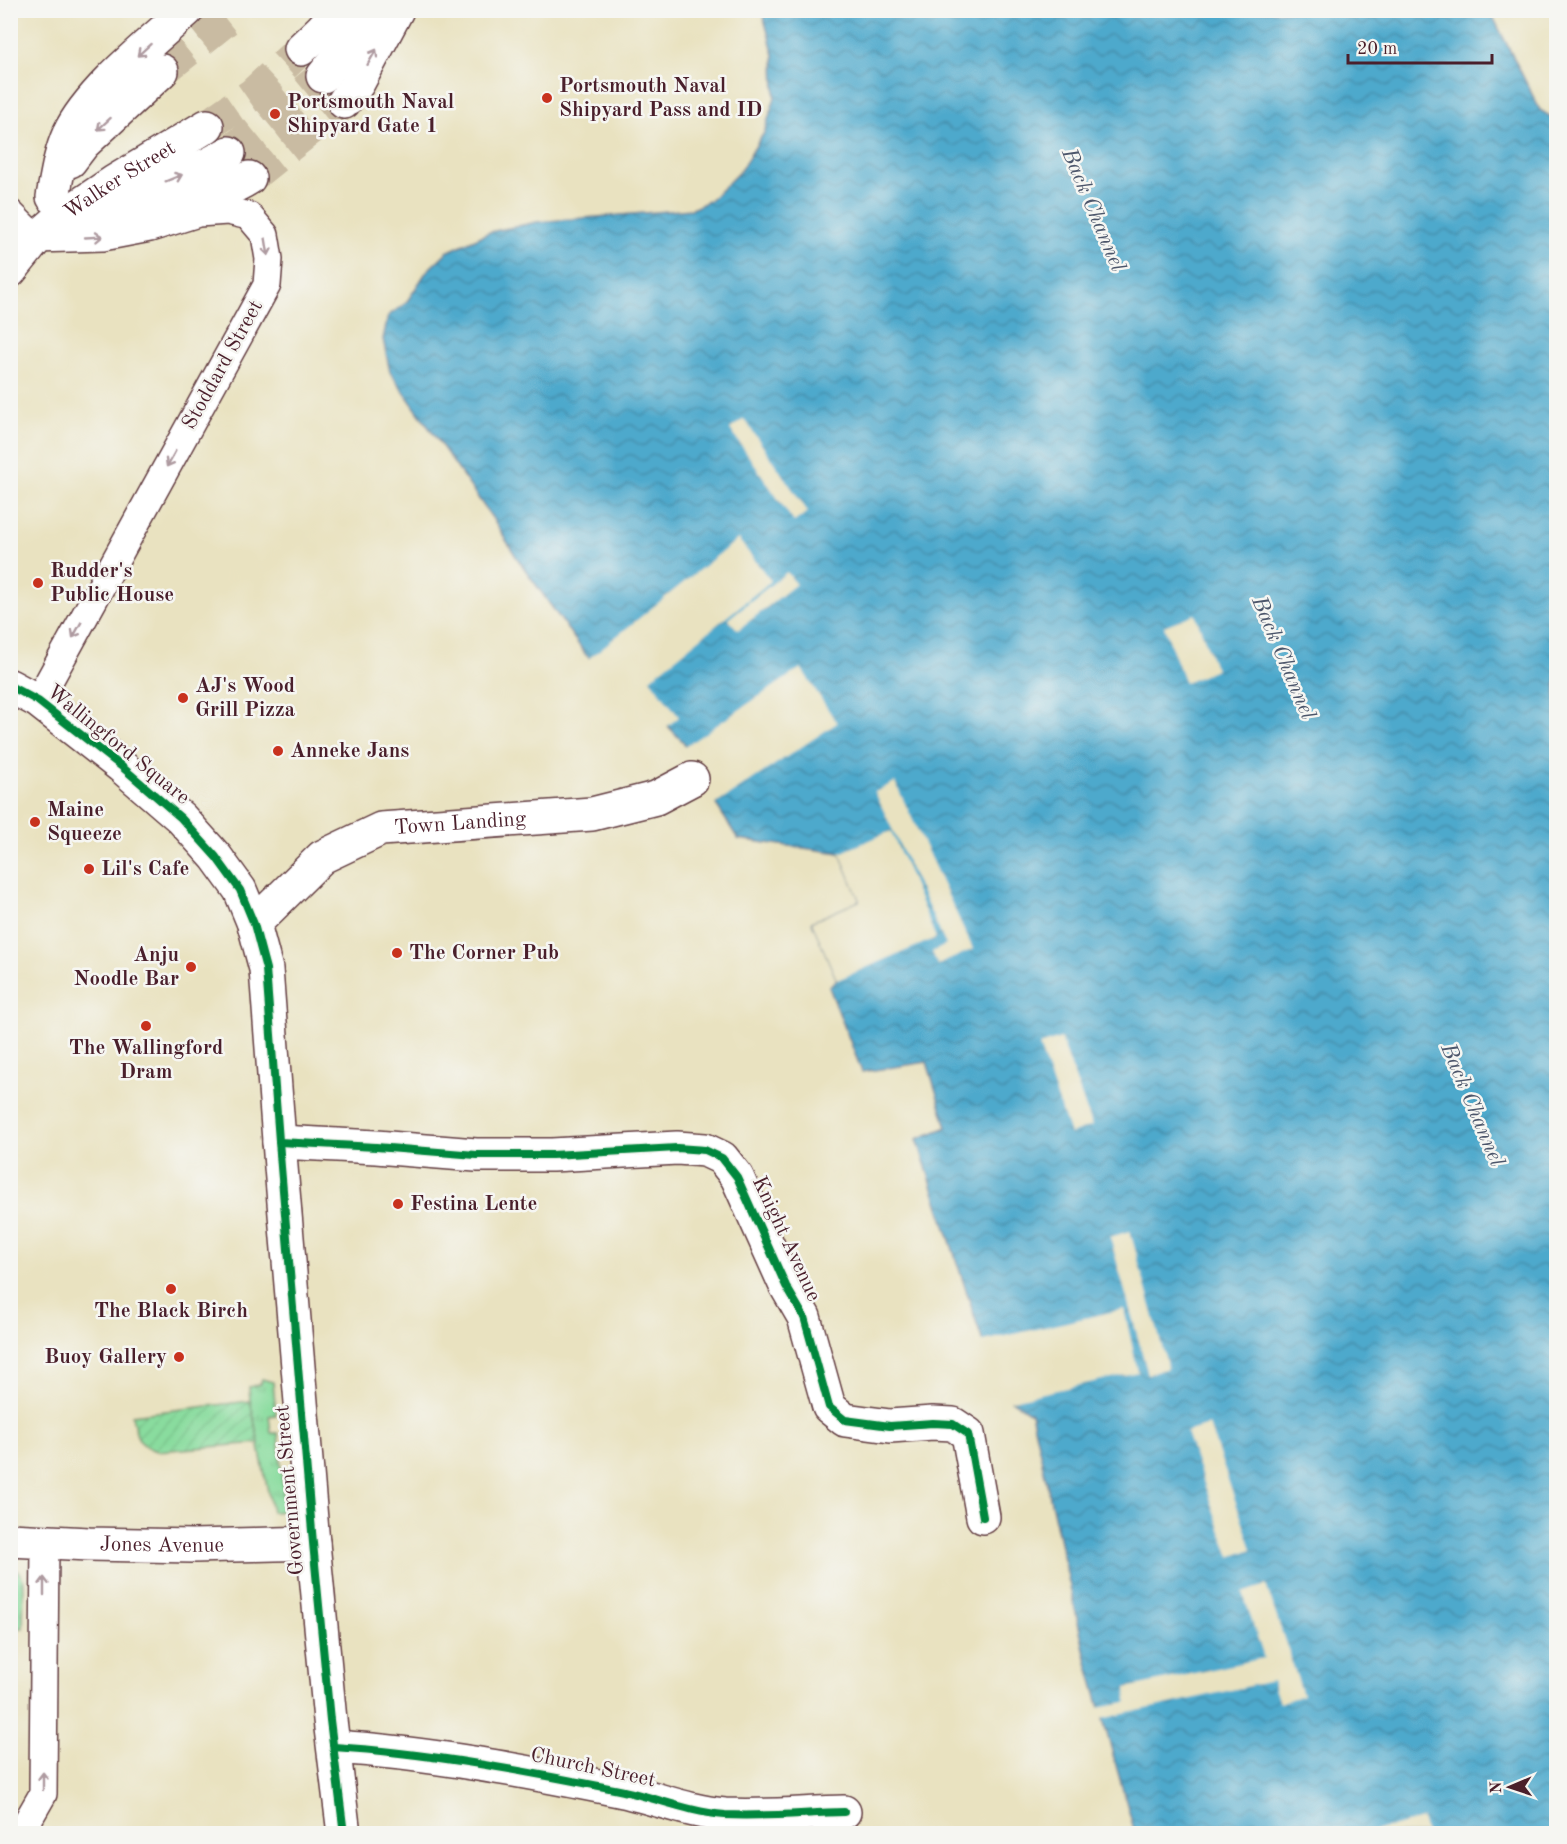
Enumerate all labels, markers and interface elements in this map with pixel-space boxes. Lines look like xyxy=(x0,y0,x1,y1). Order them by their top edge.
scale bar xyxy=(1348,27,1492,65)
text: 20 m xyxy=(1357,40,1397,58)
one-way arrow xyxy=(136,43,151,57)
one-way arrow xyxy=(367,49,379,66)
place label: Portsmouth Naval Shipyard Pass and ID xyxy=(559,76,762,121)
marker: Portsmouth Naval Shipyard Pass and ID xyxy=(540,91,554,105)
place label: Portsmouth Naval Shipyard Gate 1 xyxy=(287,92,454,137)
marker: Portsmouth Naval Shipyard Gate 1 xyxy=(268,107,282,121)
one-way arrow xyxy=(97,117,112,131)
street label: Walker Street xyxy=(60,137,179,223)
water label: Back Channel xyxy=(1057,144,1129,275)
one-way arrow xyxy=(164,172,182,183)
one-way arrow xyxy=(84,232,104,243)
one-way arrow xyxy=(261,236,272,256)
street label: Stoddard Street xyxy=(179,297,267,433)
one-way arrow xyxy=(165,450,177,467)
place label: Rudder's Public House xyxy=(50,561,174,606)
marker: Rudder's Public House xyxy=(31,576,45,590)
water label: Back Channel xyxy=(1247,592,1319,723)
one-way arrow xyxy=(71,621,83,638)
place label: AJ's Wood Grill Pizza xyxy=(195,676,296,721)
street label: Wallingford Square xyxy=(43,681,193,809)
marker: AJ's Wood Grill Pizza xyxy=(176,691,190,705)
place label: Anneke Jans xyxy=(290,741,409,762)
marker: Anneke Jans xyxy=(271,744,285,758)
place label: Maine Squeeze xyxy=(47,800,122,845)
street label: Town Landing xyxy=(393,808,527,839)
marker: Maine Squeeze xyxy=(28,815,42,829)
place label: Lil's Cafe xyxy=(101,859,190,880)
marker: Lil's Cafe xyxy=(82,862,96,876)
place label: The Corner Pub xyxy=(409,943,559,964)
place label: Anju Noodle Bar xyxy=(74,945,179,990)
marker: The Corner Pub xyxy=(390,946,404,960)
marker: Anju Noodle Bar xyxy=(184,960,198,974)
marker: The Wallingford Dram xyxy=(139,1019,153,1033)
place label: The Wallingford Dram xyxy=(69,1038,223,1083)
water label: Back Channel xyxy=(1436,1039,1508,1170)
street label: Knight Avenue xyxy=(748,1173,824,1305)
place label: Festina Lente xyxy=(410,1194,537,1215)
marker: Festina Lente xyxy=(391,1197,405,1211)
marker: The Black Birch xyxy=(164,1282,178,1296)
place label: The Black Birch xyxy=(94,1301,248,1322)
place label: Buoy Gallery xyxy=(44,1347,167,1368)
marker: Buoy Gallery xyxy=(172,1350,186,1364)
street label: Government Street xyxy=(272,1404,308,1576)
street label: Jones Avenue xyxy=(99,1534,224,1557)
one-way arrow xyxy=(38,1577,50,1597)
street label: Church Street xyxy=(528,1744,658,1792)
north arrow xyxy=(1480,1757,1540,1817)
one-way arrow xyxy=(37,1772,49,1792)
text: N xyxy=(1489,1780,1505,1794)

